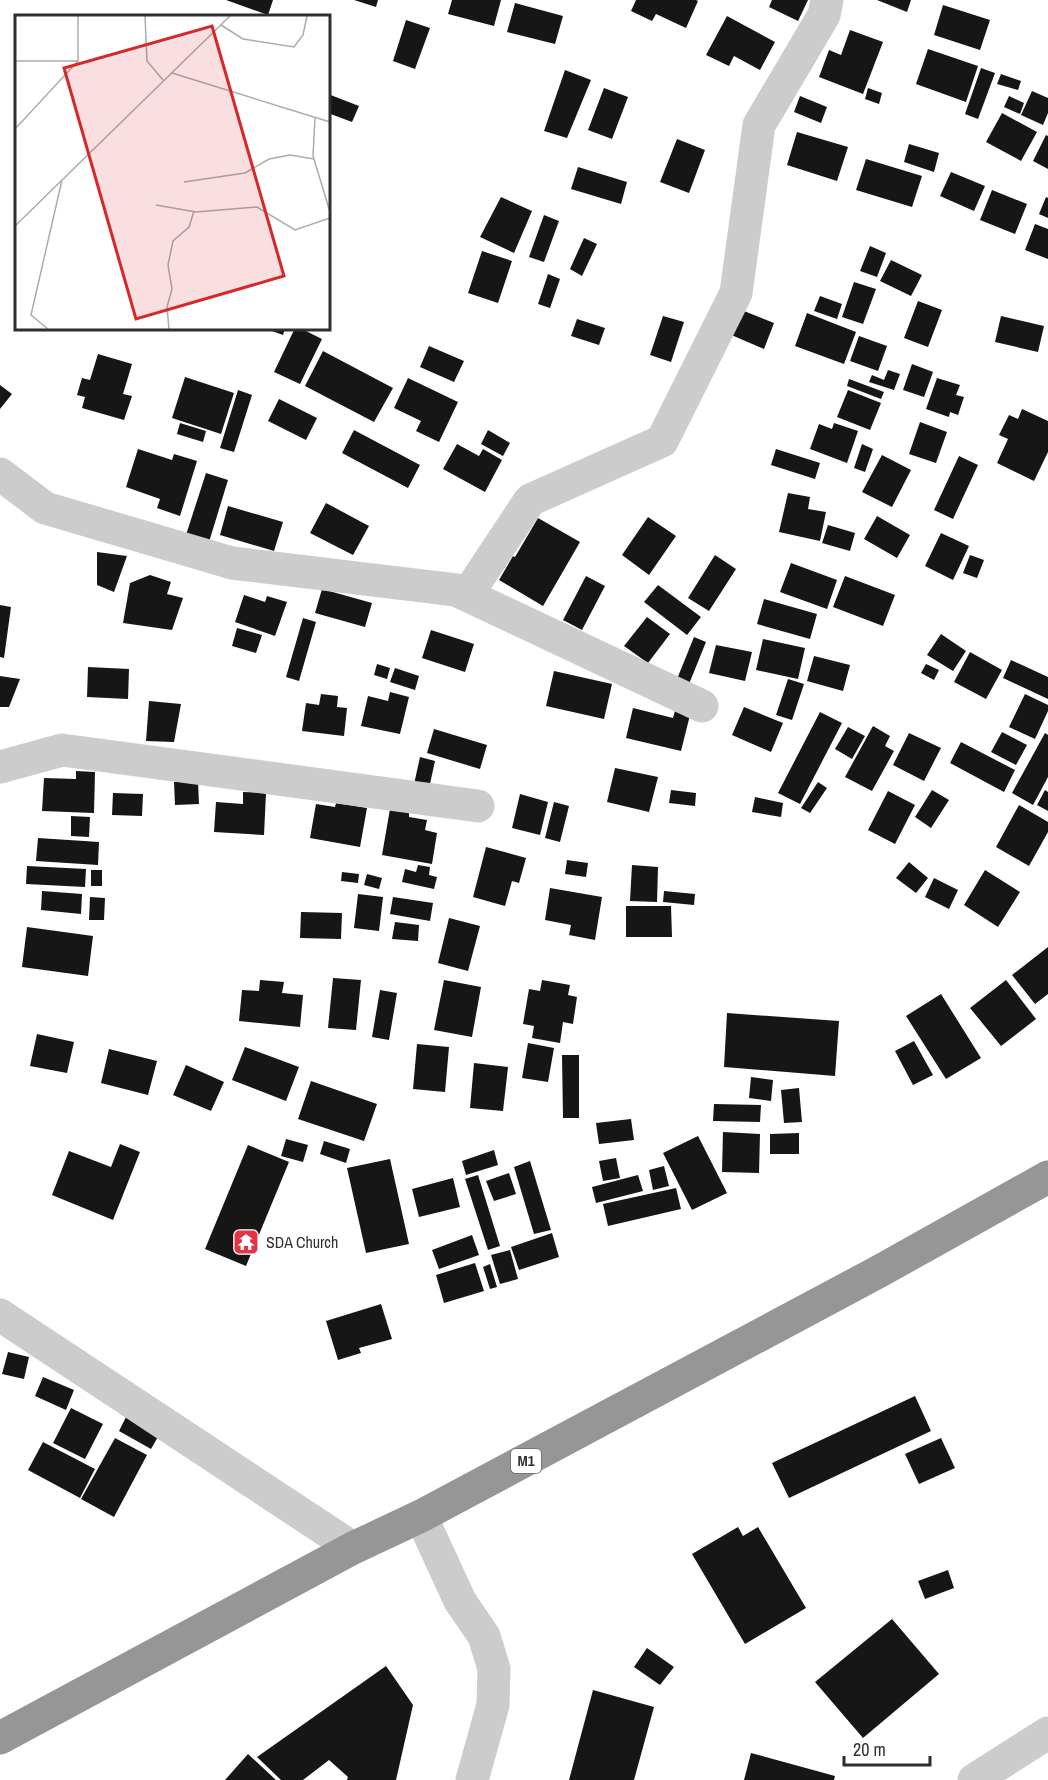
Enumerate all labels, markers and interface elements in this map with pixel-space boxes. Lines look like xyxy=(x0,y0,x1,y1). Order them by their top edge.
inset map xyxy=(15,15,330,330)
temple icon: SDA Church xyxy=(231,1227,261,1257)
place label: SDA Church xyxy=(266,1231,338,1253)
road number: M1 xyxy=(511,1449,541,1473)
scale bar xyxy=(844,1729,930,1767)
text: 20 m xyxy=(853,1737,886,1762)

